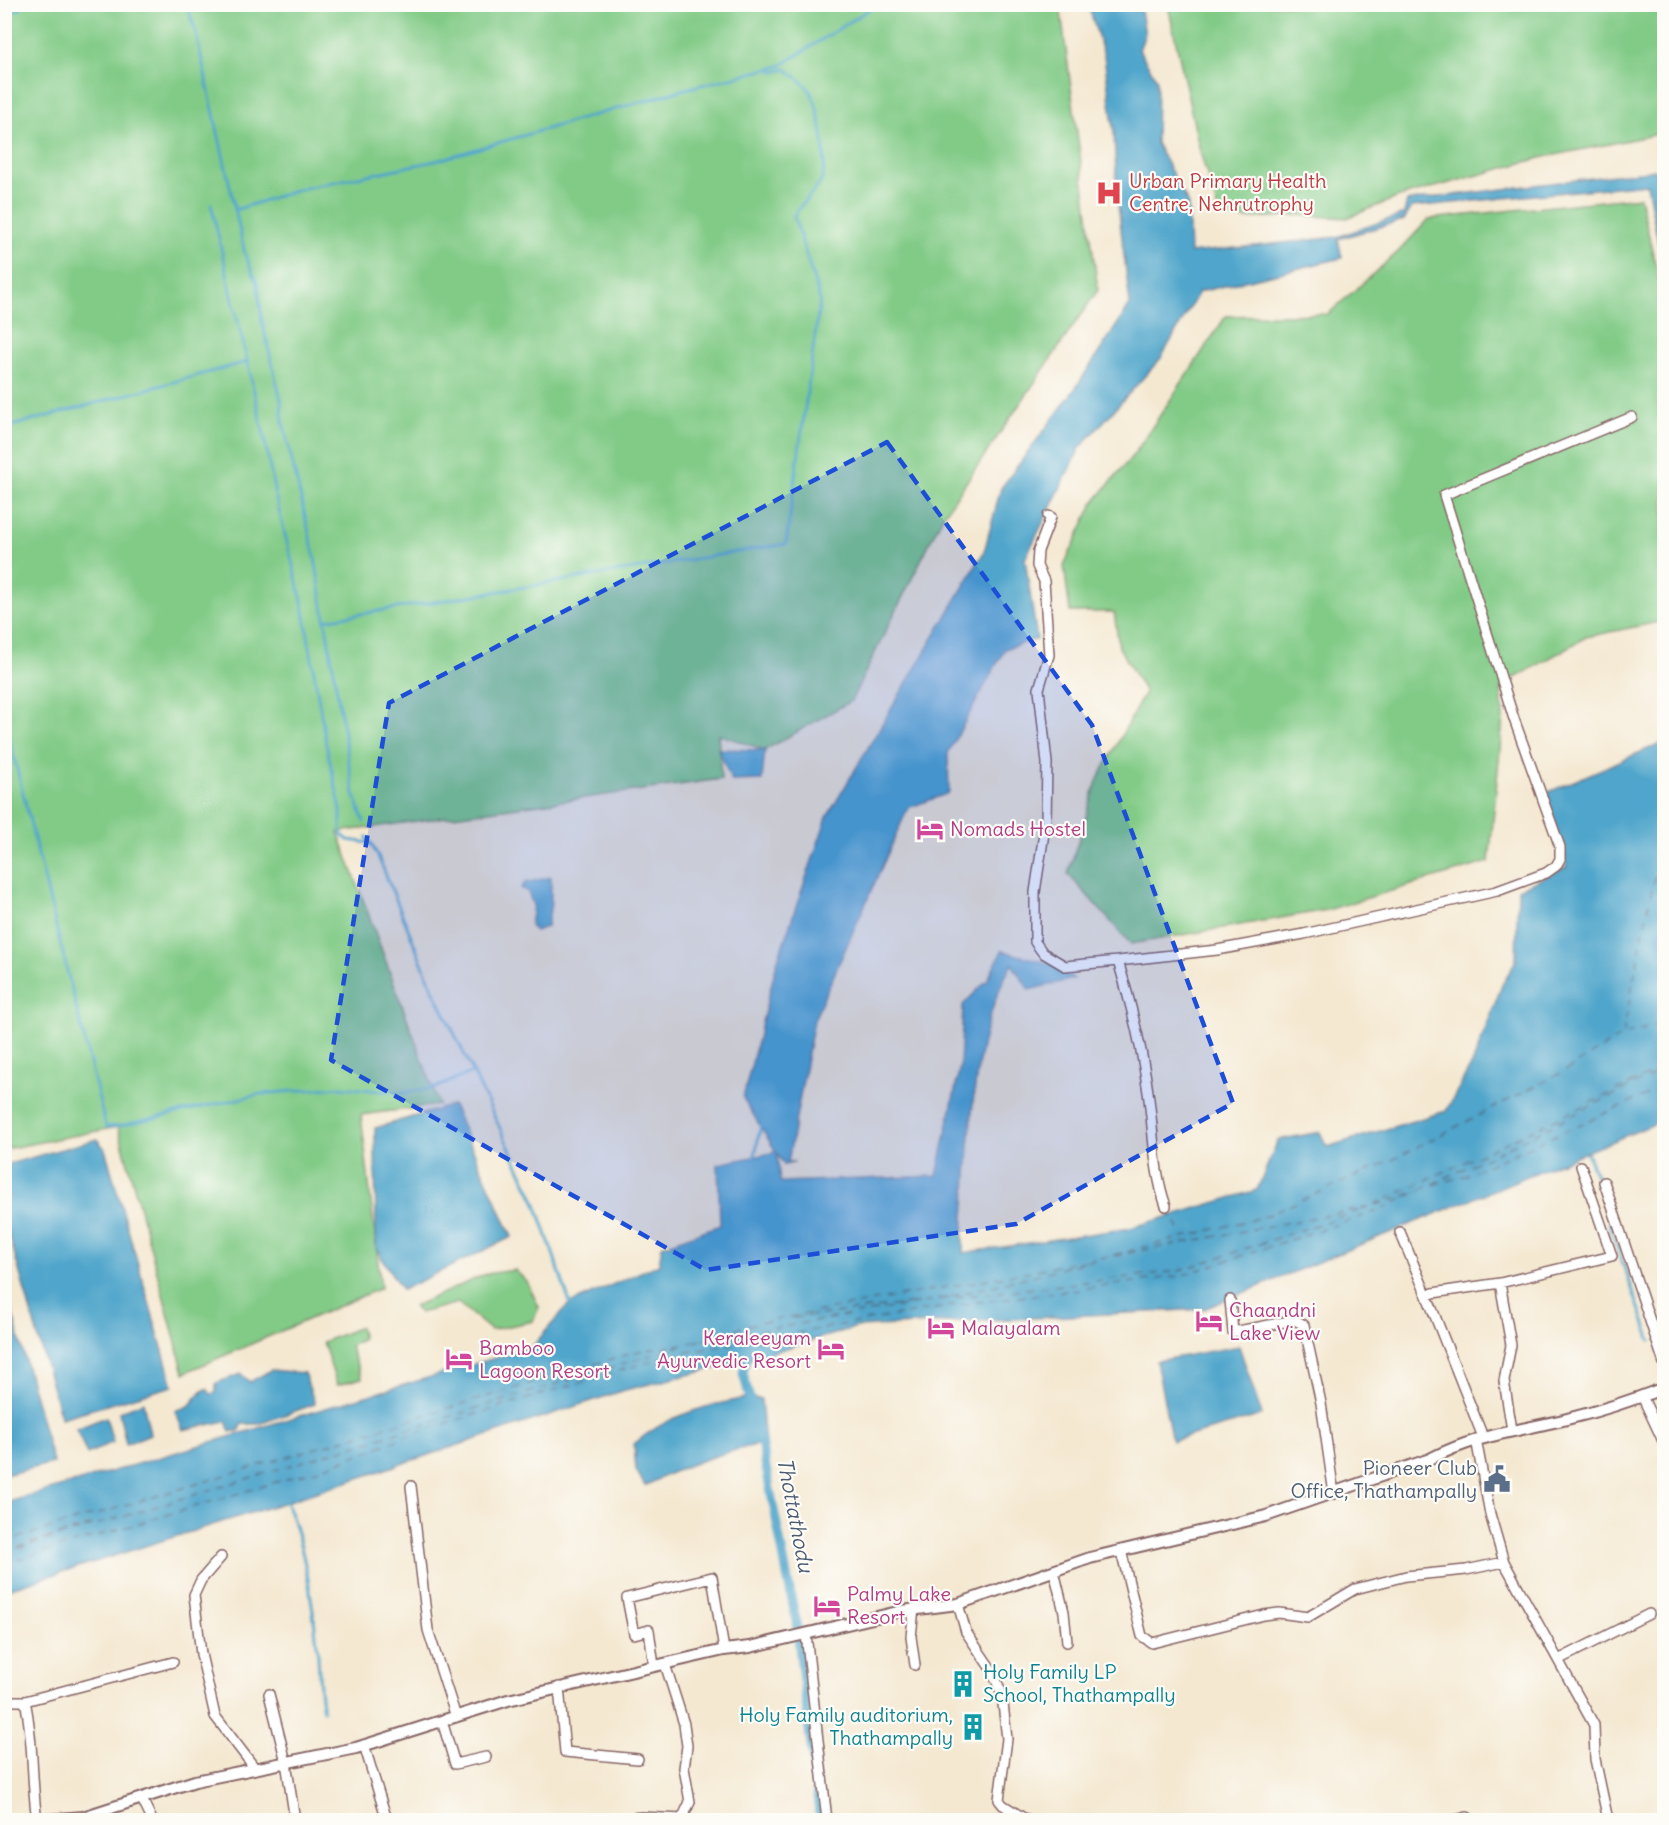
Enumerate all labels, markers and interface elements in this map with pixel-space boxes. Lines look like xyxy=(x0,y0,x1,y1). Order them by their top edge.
place label: Urban Primary Health Centre, Nehrutrophy xyxy=(1129,168,1327,216)
hospital icon: Urban Primary Health Centre, Nehrutrophy xyxy=(1094,178,1124,208)
hotel icon: Nomads Hostel xyxy=(915,814,945,844)
place label: Nomads Hostel xyxy=(950,816,1086,841)
place label: Chaandni Lake View xyxy=(1229,1297,1320,1345)
hotel icon: Chaandni Lake View xyxy=(1194,1306,1224,1336)
hotel icon: Malayalam xyxy=(926,1313,956,1343)
place label: Malayalam xyxy=(961,1315,1061,1340)
place label: Keraleeyam Ayurvedic Resort xyxy=(657,1325,811,1373)
hotel icon: Keraleeyam Ayurvedic Resort xyxy=(816,1334,846,1364)
place label: Bamboo Lagoon Resort xyxy=(479,1335,610,1383)
hotel icon: Bamboo Lagoon Resort xyxy=(444,1344,474,1374)
water label: Thottathodu xyxy=(771,1455,820,1576)
place label: Pioneer Club Office, Thathampally xyxy=(1291,1455,1477,1503)
public building icon: Pioneer Club Office, Thathampally xyxy=(1482,1464,1512,1494)
place label: Palmy Lake Resort xyxy=(847,1581,951,1629)
hotel icon: Palmy Lake Resort xyxy=(812,1591,842,1621)
place label: Holy Family LP School, Thathampally xyxy=(983,1659,1176,1707)
building icon: Holy Family LP School, Thathampally xyxy=(948,1669,978,1699)
place label: Holy Family auditorium, Thathampally xyxy=(739,1702,953,1750)
building icon: Holy Family auditorium, Thathampally xyxy=(958,1712,988,1742)

